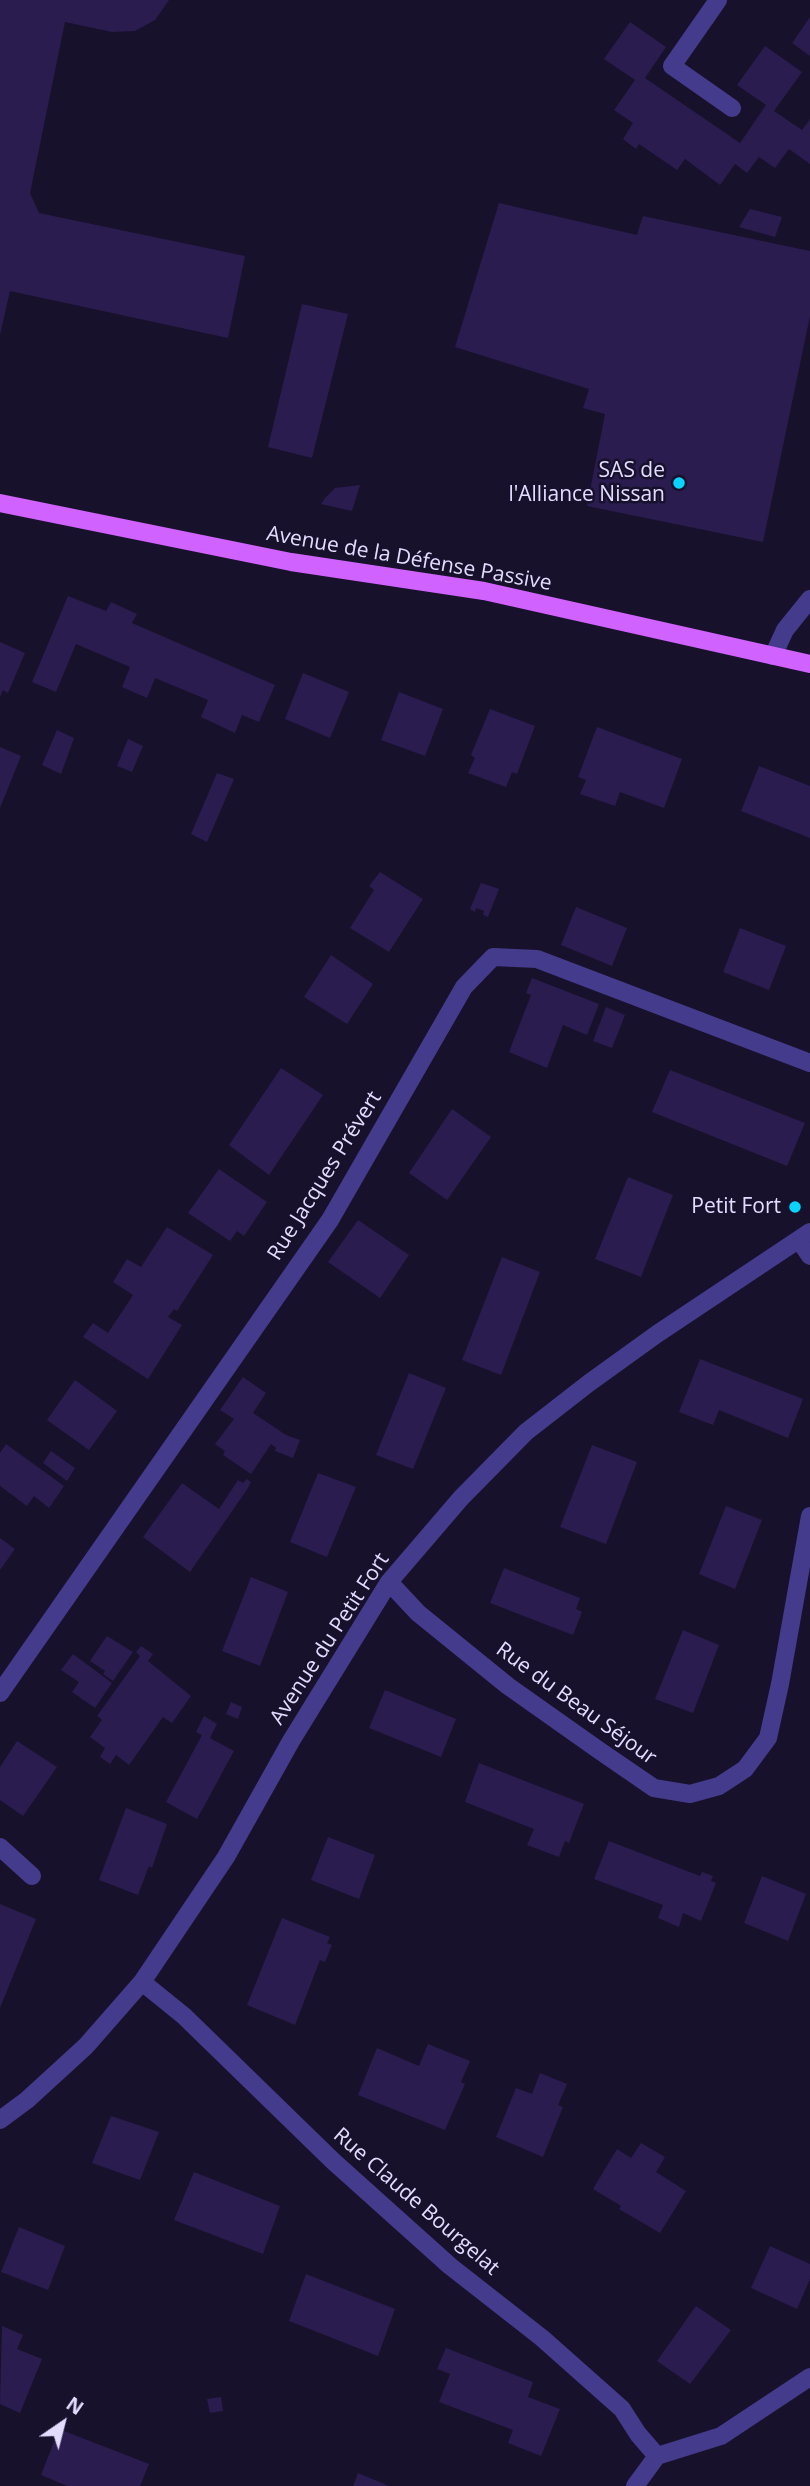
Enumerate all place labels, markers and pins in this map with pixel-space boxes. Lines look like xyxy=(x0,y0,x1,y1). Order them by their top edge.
place label: SAS de l'Alliance Nissan xyxy=(508,458,665,508)
marker: SAS de l'Alliance Nissan xyxy=(671,475,687,491)
place label: Petit Fort xyxy=(691,1194,781,1220)
marker: Petit Fort xyxy=(787,1199,803,1215)

